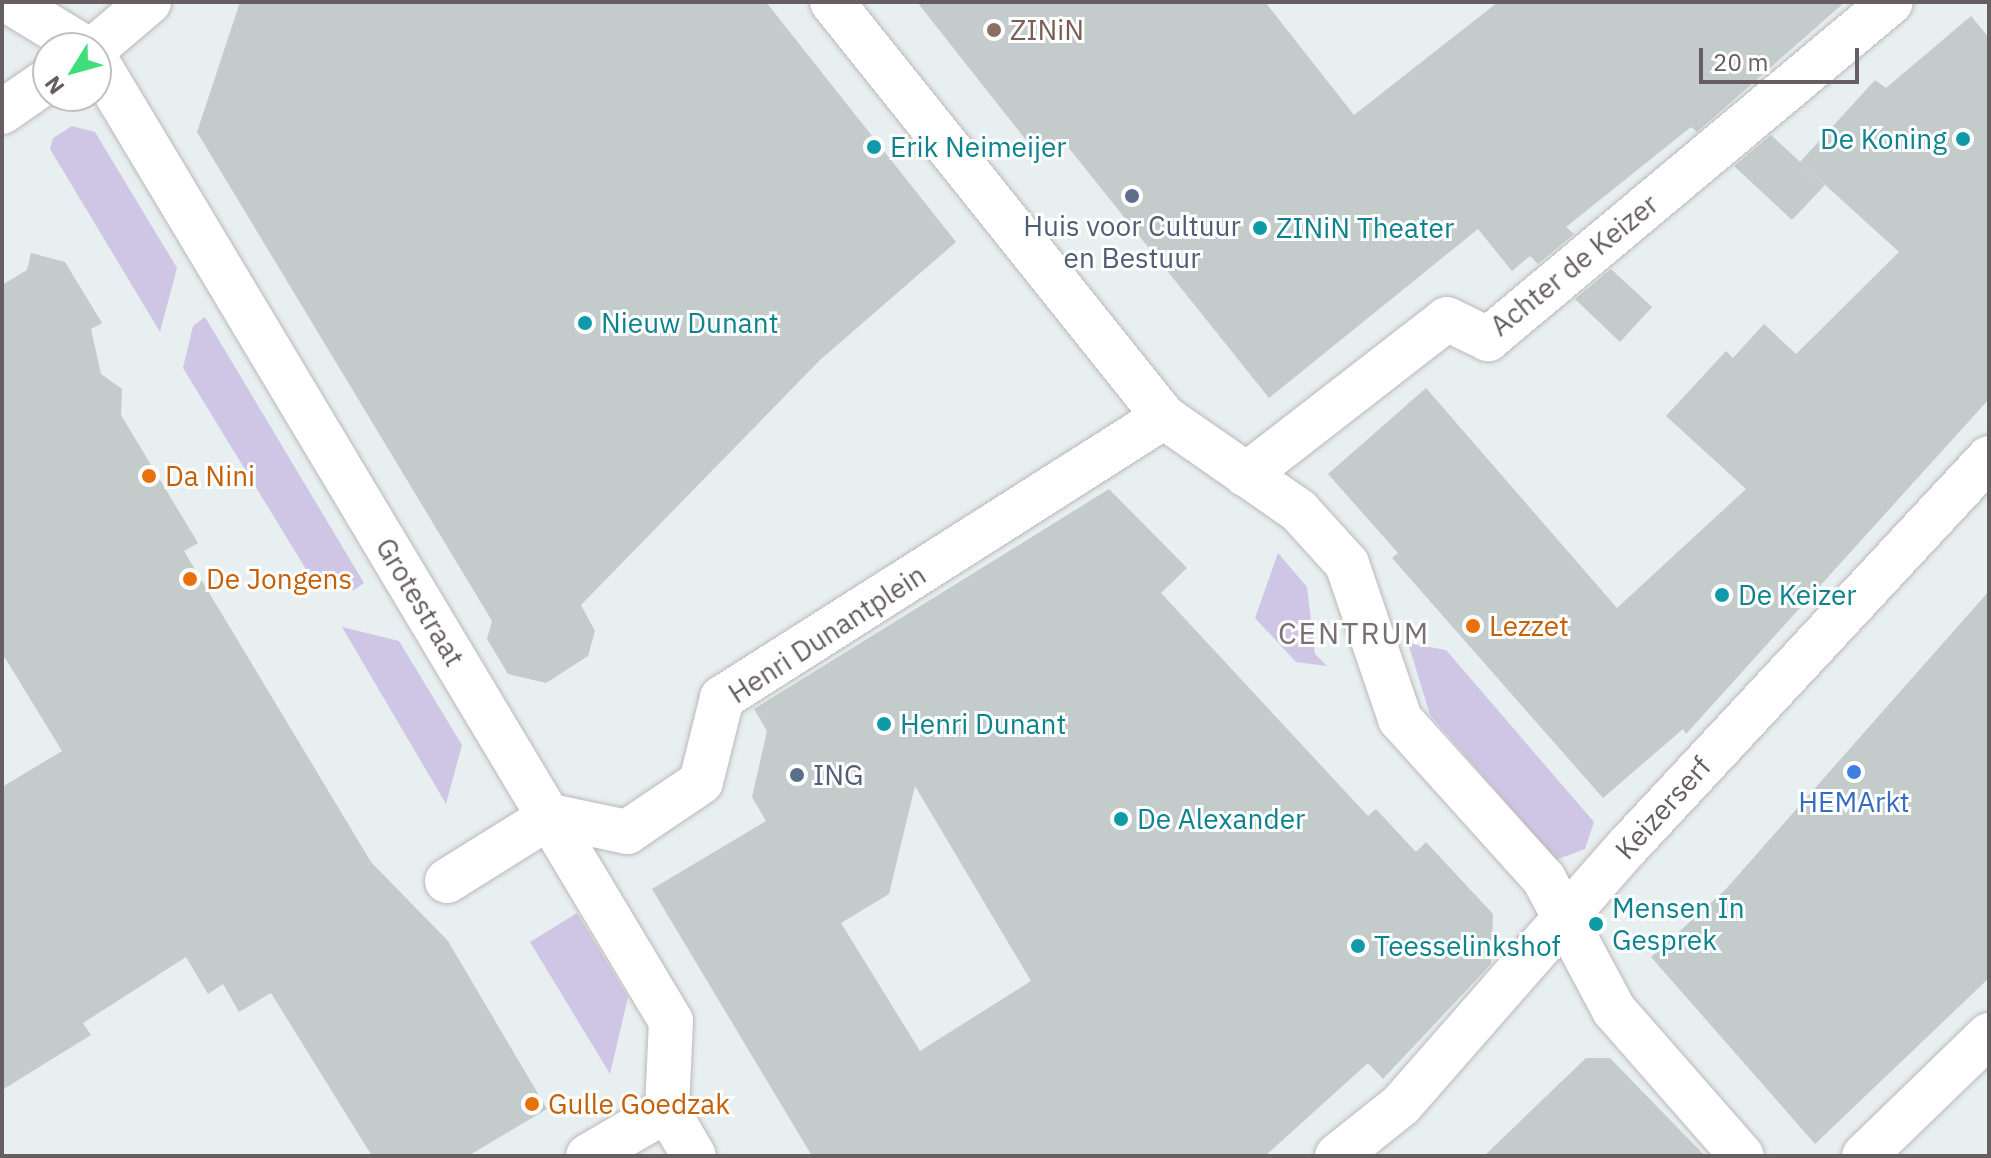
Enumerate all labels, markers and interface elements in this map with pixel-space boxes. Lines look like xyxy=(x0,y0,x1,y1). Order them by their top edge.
place label: ZINiN xyxy=(1010,13,1084,47)
marker: ZINiN xyxy=(985,21,1003,39)
north arrow xyxy=(32,32,112,112)
scale bar xyxy=(1703,32,1863,82)
text: 20 m xyxy=(1713,46,1768,78)
text: N xyxy=(38,70,70,101)
place label: De Koning xyxy=(1820,122,1947,156)
place label: Erik Neimeijer xyxy=(890,130,1067,164)
marker: De Koning xyxy=(1954,130,1972,148)
marker: Erik Neimeijer xyxy=(865,138,883,156)
marker: Huis voor Cultuur en Bestuur xyxy=(1123,187,1141,205)
street label: Achter de Keizer xyxy=(1483,187,1665,343)
place label: Huis voor Cultuur en Bestuur xyxy=(1023,209,1241,275)
place label: ZINiN Theater xyxy=(1276,211,1454,245)
marker: ZINiN Theater xyxy=(1251,219,1269,237)
place label: Nieuw Dunant xyxy=(601,306,778,340)
marker: Nieuw Dunant xyxy=(576,314,594,332)
place label: Da Nini xyxy=(165,459,255,493)
marker: Da Nini xyxy=(140,467,158,485)
street label: Grotestraat xyxy=(369,532,471,672)
street label: Henri Dunantplein xyxy=(722,558,932,710)
place label: De Jongens xyxy=(206,562,352,596)
marker: De Jongens xyxy=(181,570,199,588)
place label: De Keizer xyxy=(1738,578,1857,612)
marker: De Keizer xyxy=(1713,586,1731,604)
place label: Lezzet xyxy=(1489,609,1569,643)
district label: CENTRUM xyxy=(1278,615,1430,651)
marker: Lezzet xyxy=(1464,617,1482,635)
place label: Henri Dunant xyxy=(900,707,1066,741)
marker: Henri Dunant xyxy=(875,715,893,733)
street label: Keizerserf xyxy=(1608,750,1718,866)
place label: ING xyxy=(813,758,863,792)
marker: HEMArkt xyxy=(1845,763,1863,781)
marker: ING xyxy=(788,766,806,784)
place label: HEMArkt xyxy=(1798,785,1910,819)
place label: De Alexander xyxy=(1137,802,1305,836)
marker: De Alexander xyxy=(1112,810,1130,828)
place label: Mensen In Gesprek xyxy=(1612,891,1745,957)
marker: Mensen In Gesprek xyxy=(1587,915,1605,933)
place label: Teesselinkshof xyxy=(1374,929,1561,963)
marker: Teesselinkshof xyxy=(1349,937,1367,955)
place label: Gulle Goedzak xyxy=(548,1087,730,1121)
marker: Gulle Goedzak xyxy=(523,1095,541,1113)

